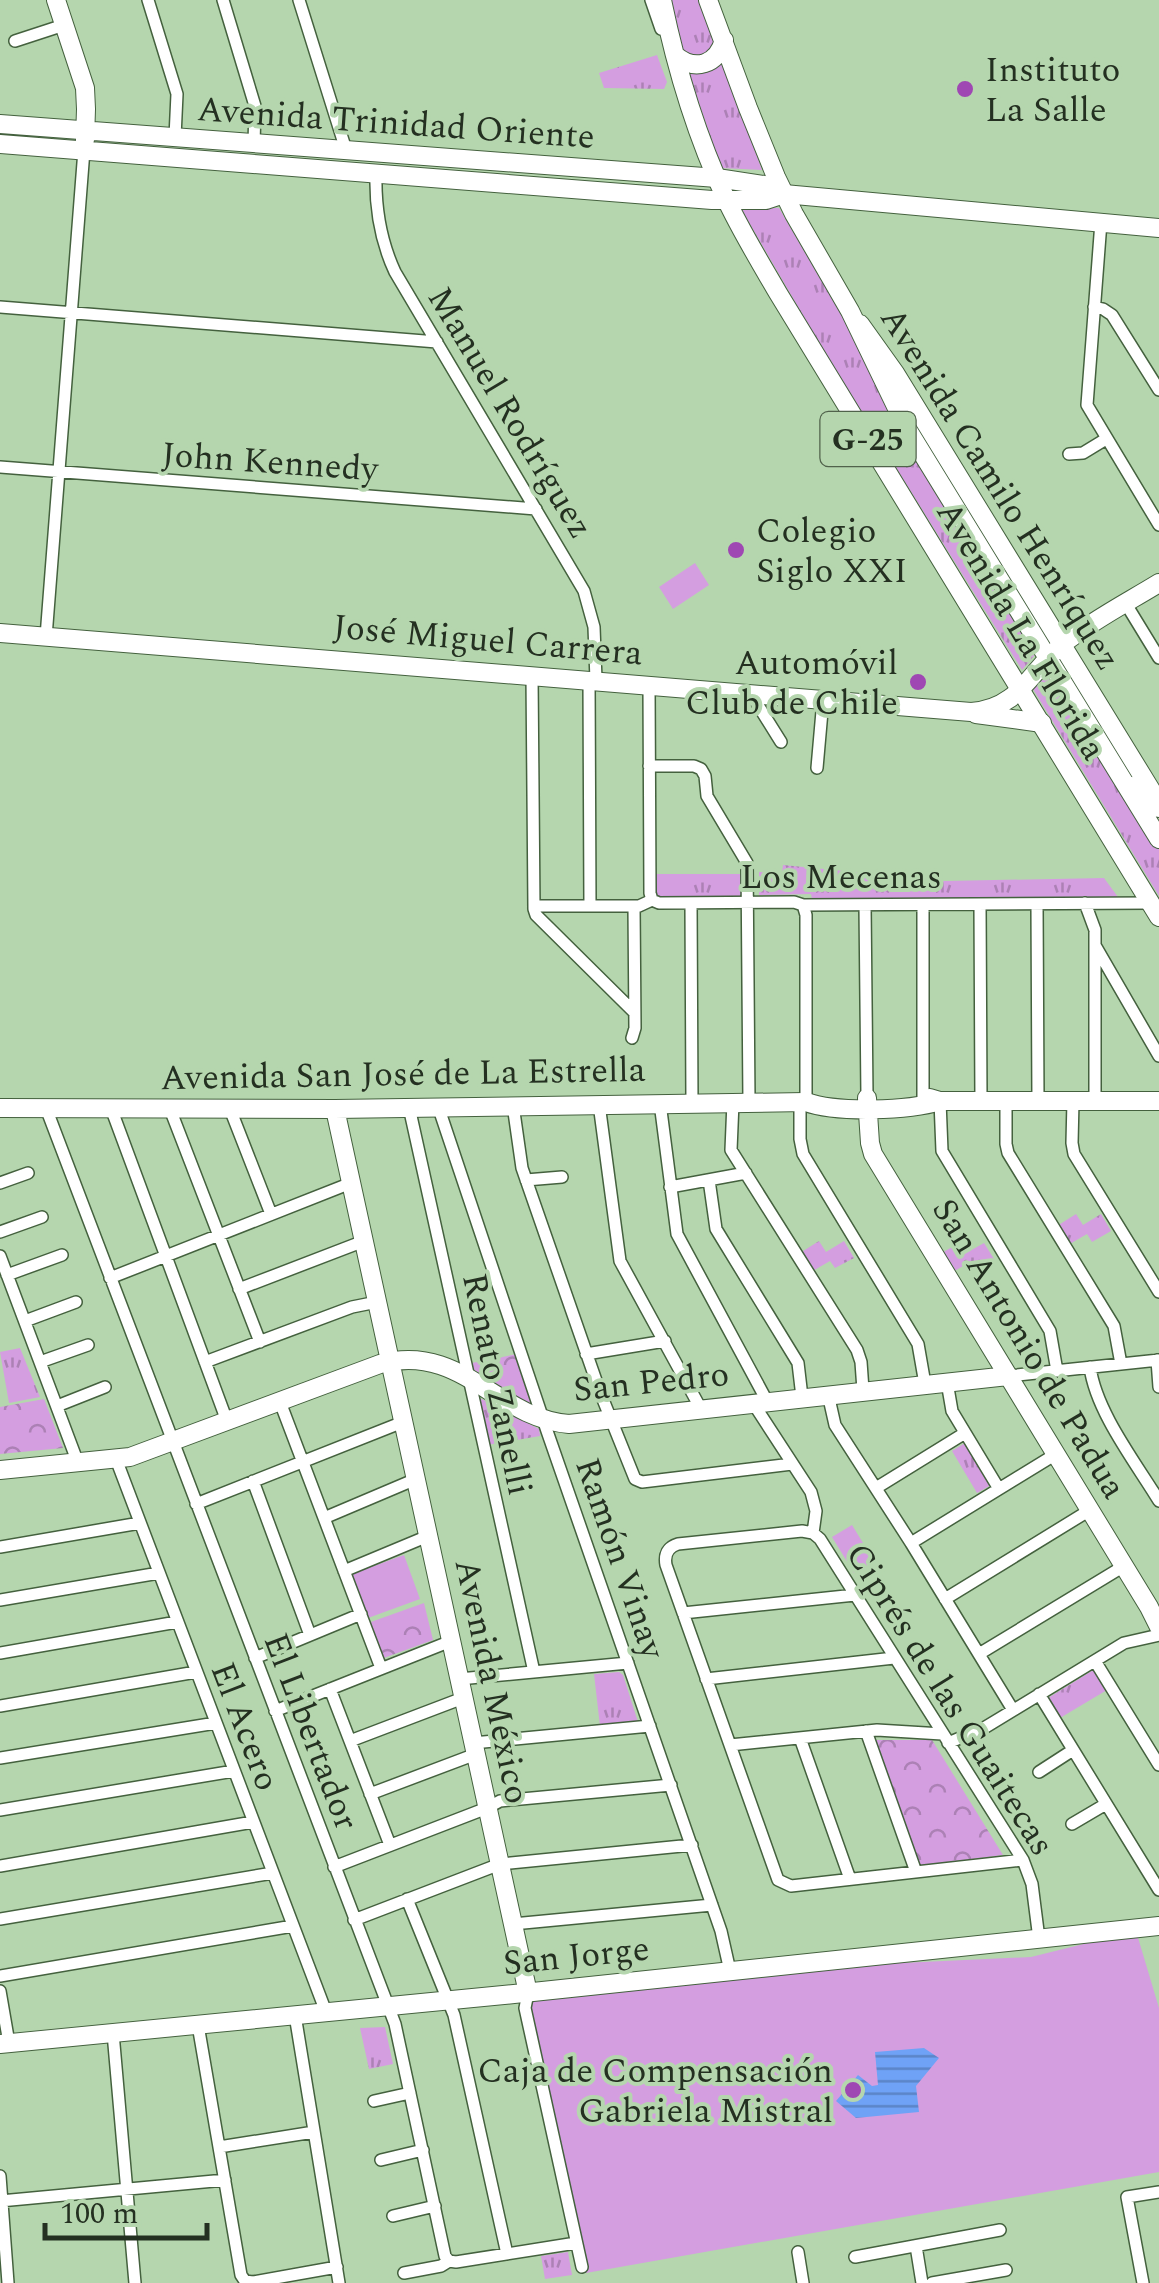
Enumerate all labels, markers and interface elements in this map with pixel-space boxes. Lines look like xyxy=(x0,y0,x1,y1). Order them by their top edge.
place label: Instituto La Salle xyxy=(985,44,1120,137)
marker: Instituto La Salle xyxy=(954,78,976,100)
street label: Avenida Trinidad Oriente xyxy=(195,83,596,164)
street label: Manuel Rodríguez xyxy=(413,277,606,549)
street label: Avenida Camilo Henríquez xyxy=(866,297,1133,681)
road number: G-25 xyxy=(820,412,916,466)
street label: John Kennedy xyxy=(160,428,381,497)
street label: Avenida La Florida xyxy=(922,491,1119,771)
place label: Colegio Siglo XXI xyxy=(756,505,907,598)
marker: Colegio Siglo XXI xyxy=(725,539,747,561)
street label: José Miguel Carrera xyxy=(331,601,645,680)
place label: Automóvil Club de Chile xyxy=(685,637,898,730)
marker: Automóvil Club de Chile xyxy=(907,671,929,693)
street label: Los Mecenas xyxy=(740,851,942,904)
street label: Avenida San José de La Estrella xyxy=(160,1044,646,1105)
street label: San Antonio de Padua xyxy=(918,1188,1140,1509)
street label: Renato Zanelli xyxy=(447,1268,546,1500)
street label: San Pedro xyxy=(571,1348,732,1417)
street label: Ramón Vinay xyxy=(560,1451,679,1667)
street label: Ciprés de las Guaitecas xyxy=(832,1533,1068,1867)
street label: Avenida México xyxy=(440,1554,543,1809)
street label: El Libertador xyxy=(249,1625,373,1838)
street label: El Acero xyxy=(196,1655,293,1799)
street label: San Jorge xyxy=(500,1922,652,1991)
place label: Caja de Compensación Gabriela Mistral xyxy=(477,2045,833,2138)
marker: Caja de Compensación Gabriela Mistral xyxy=(842,2079,864,2101)
scale bar xyxy=(45,2178,208,2240)
text: 100 m xyxy=(60,2191,138,2237)

